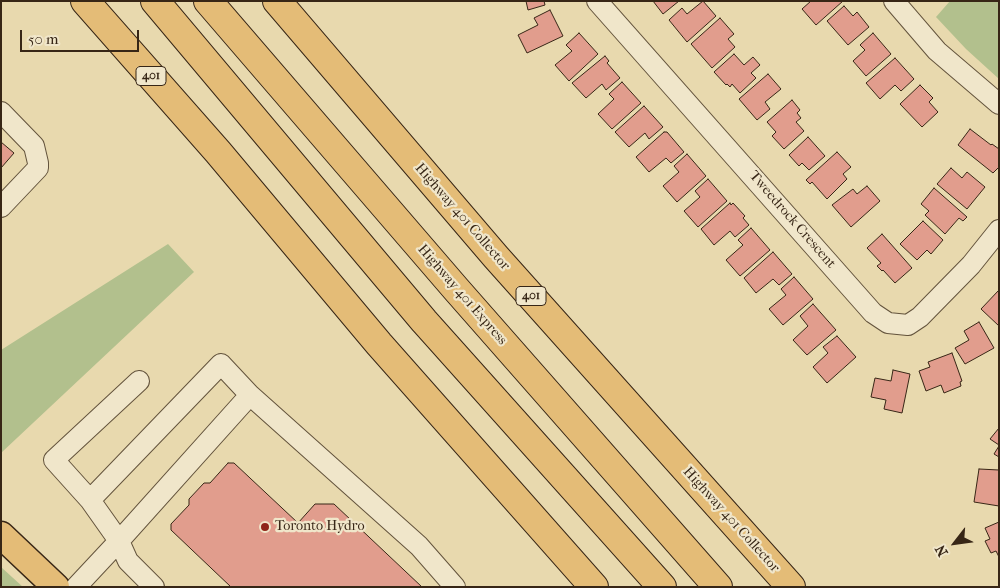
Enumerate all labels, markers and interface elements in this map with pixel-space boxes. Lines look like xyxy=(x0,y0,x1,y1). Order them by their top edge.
scale bar xyxy=(22,20,141,52)
text: 50 m xyxy=(28,30,58,48)
road number: 401 xyxy=(136,66,166,85)
street label: Highway 401 Collector xyxy=(411,160,513,274)
street label: Tweedrock Crescent xyxy=(745,168,839,272)
street label: Highway 401 Express xyxy=(414,241,510,349)
road number: 401 xyxy=(516,286,546,306)
street label: Highway 401 Collector xyxy=(679,464,783,576)
north arrow xyxy=(930,518,980,568)
place label: Toronto Hydro xyxy=(275,519,364,535)
marker: Toronto Hydro xyxy=(259,521,271,533)
text: N xyxy=(932,542,952,560)

